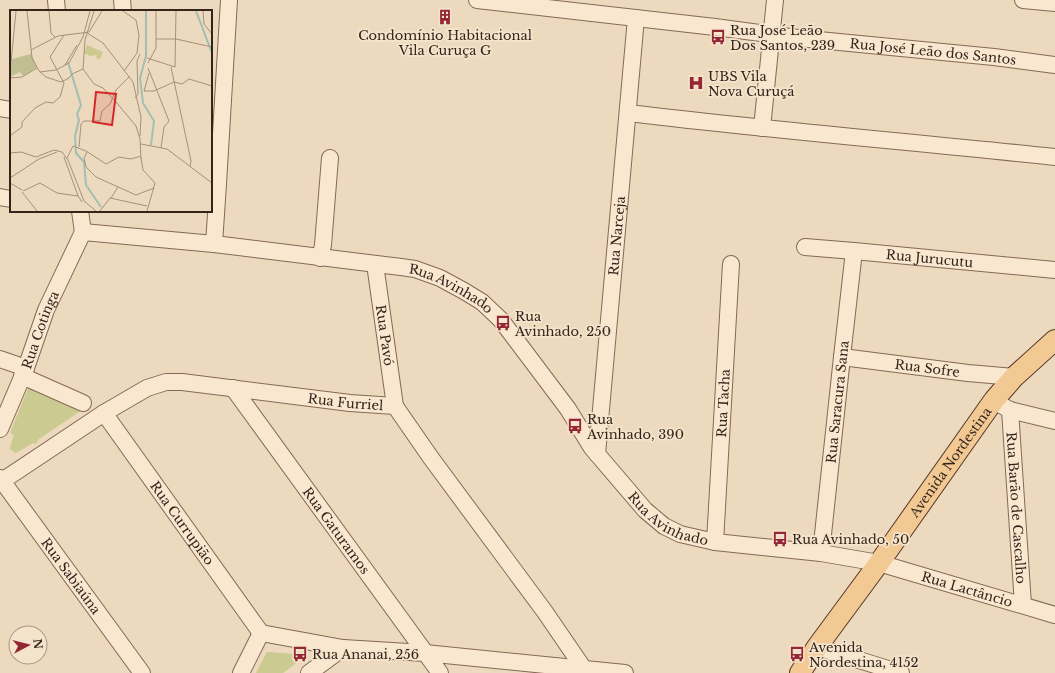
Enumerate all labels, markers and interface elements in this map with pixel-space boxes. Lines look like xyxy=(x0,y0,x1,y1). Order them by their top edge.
building icon: Condomínio Habitacional Vila Curuça G xyxy=(436,8,454,26)
inset map xyxy=(10,10,212,212)
place label: Rua José Leão Dos Santos, 239 xyxy=(730,22,835,54)
place label: Condomínio Habitacional Vila Curuça G xyxy=(358,27,532,59)
bus stop icon: Rua José Leão Dos Santos, 239 xyxy=(709,28,727,46)
street label: Rua José Leão dos Santos xyxy=(849,35,1017,69)
place label: UBS Vila Nova Curuçá xyxy=(708,68,795,100)
hospital icon: UBS Vila Nova Curuçá xyxy=(687,74,705,92)
street label: Rua Narceja xyxy=(605,195,629,276)
street label: Rua Jurucutu xyxy=(885,246,974,271)
street label: Rua Avinhado xyxy=(408,260,497,317)
street label: Rua Cotinga xyxy=(18,287,63,371)
street label: Rua Pavó xyxy=(372,304,397,367)
place label: Rua Avinhado, 250 xyxy=(514,308,611,340)
bus stop icon: Rua Avinhado, 250 xyxy=(494,314,512,332)
street label: Rua Saracura Sana xyxy=(823,339,853,464)
street label: Rua Sofre xyxy=(894,356,961,381)
street label: Rua Tacha xyxy=(713,368,734,438)
street label: Rua Furriel xyxy=(307,390,384,414)
street label: Avenida Nordestina xyxy=(905,403,996,522)
place label: Rua Avinhado, 390 xyxy=(586,411,684,443)
bus stop icon: Rua Avinhado, 390 xyxy=(566,417,584,435)
street label: Rua Barão de Cascalho xyxy=(1002,431,1030,584)
street label: Rua Currupião xyxy=(146,478,218,568)
street label: Rua Gaturamos xyxy=(299,484,373,578)
street label: Rua Avinhado xyxy=(624,488,710,549)
bus stop icon: Rua Avinhado, 50 xyxy=(771,530,789,548)
place label: Rua Avinhado, 50 xyxy=(792,531,909,548)
street label: Rua Sabiaúna xyxy=(37,535,105,618)
street label: Rua Lactâncio xyxy=(919,568,1015,611)
north arrow xyxy=(8,625,48,665)
text: N xyxy=(30,638,46,650)
place label: Avenida Nordestina, 4152 xyxy=(808,639,919,671)
bus stop icon: Rua Ananai, 256 xyxy=(291,645,309,663)
bus stop icon: Avenida Nordestina, 4152 xyxy=(788,645,806,663)
place label: Rua Ananai, 256 xyxy=(312,646,419,663)

